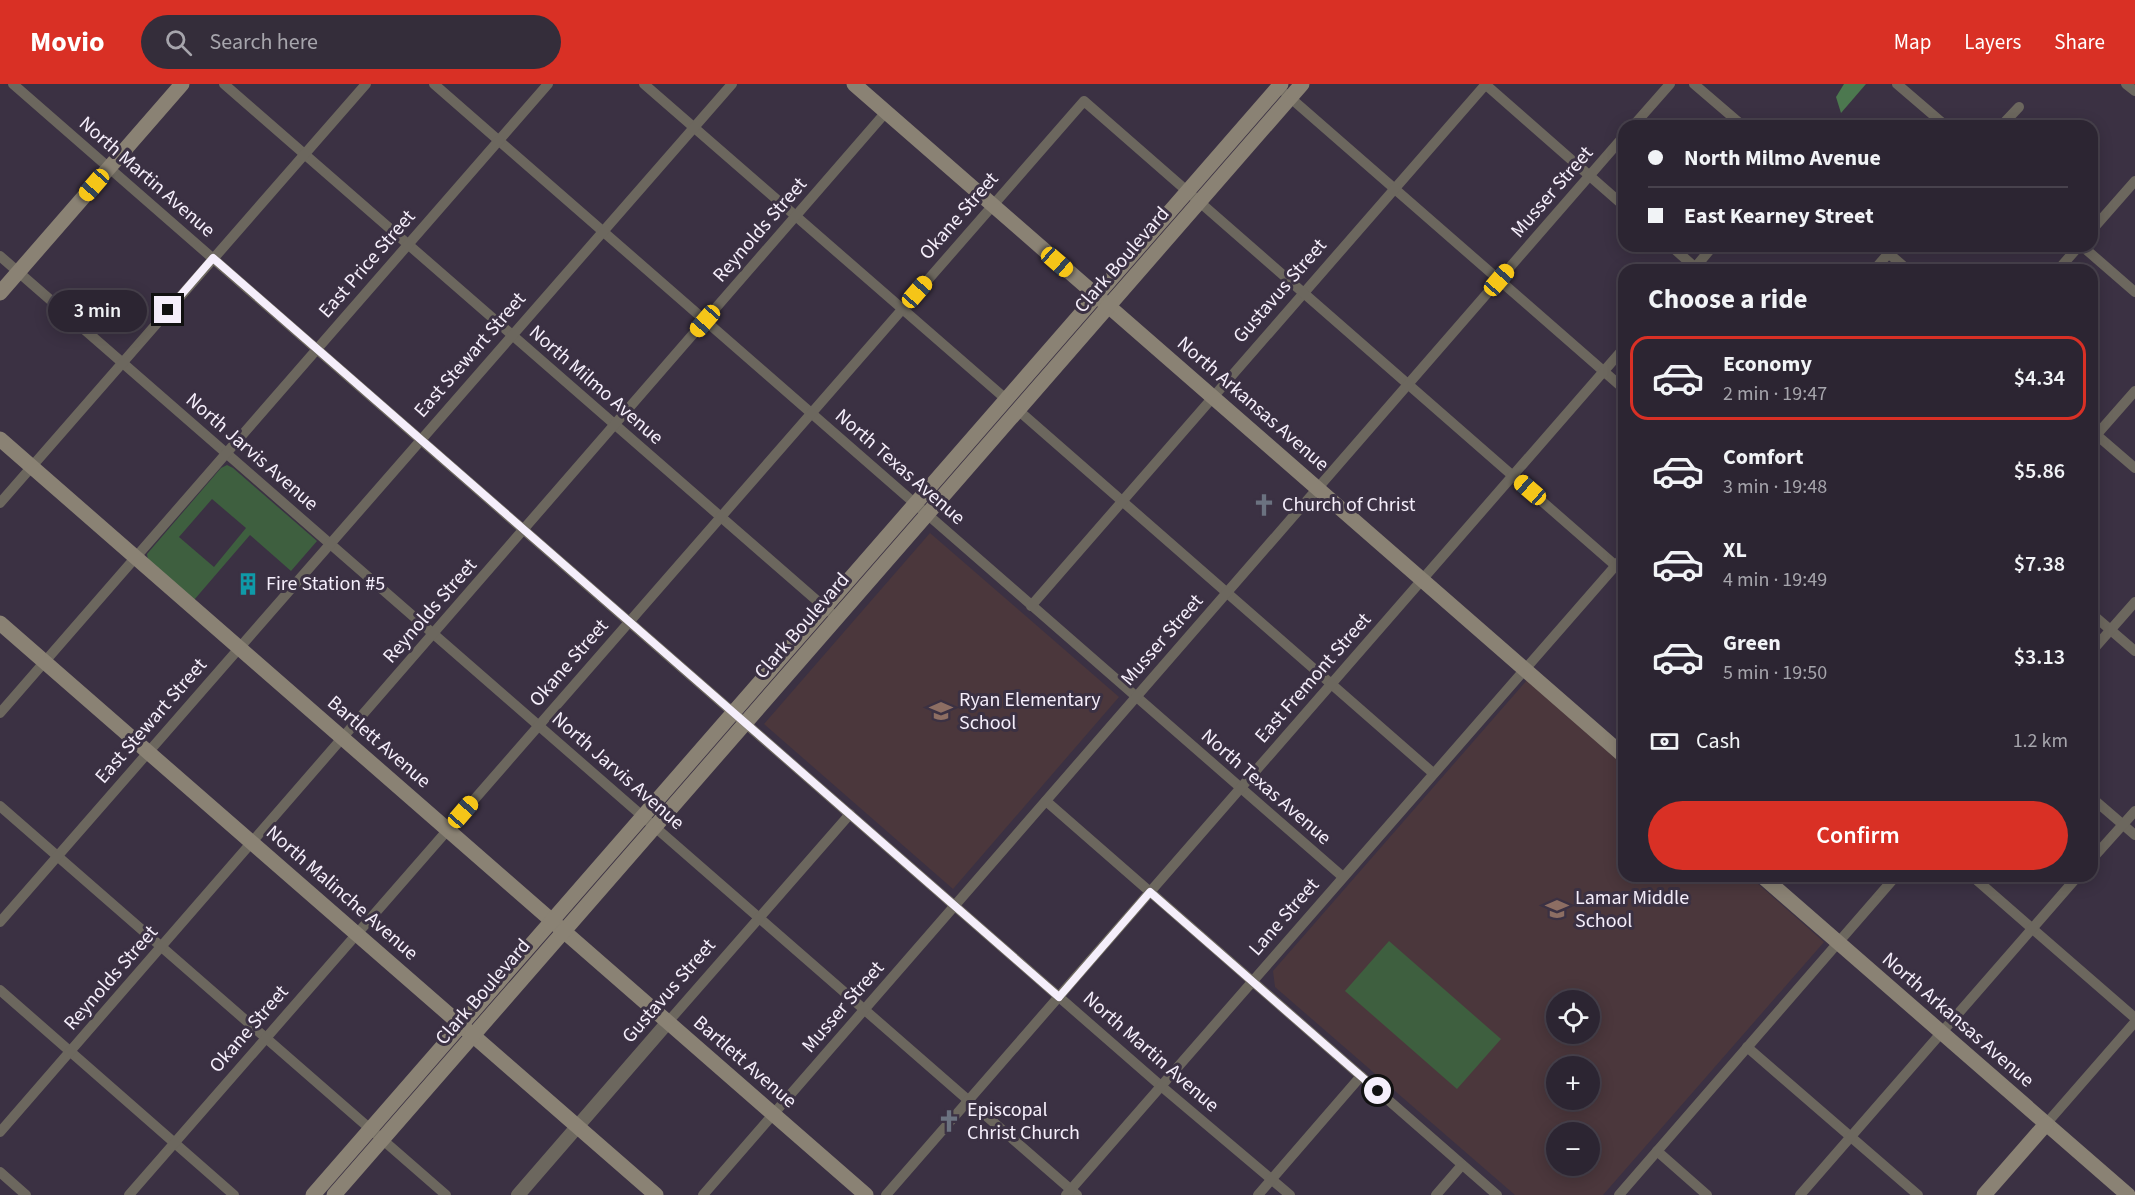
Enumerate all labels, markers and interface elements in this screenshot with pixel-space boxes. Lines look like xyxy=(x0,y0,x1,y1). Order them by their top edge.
search box xyxy=(141,15,561,69)
text: Movio xyxy=(30,22,105,62)
icon: search xyxy=(162,26,195,59)
text: Search here xyxy=(210,26,318,58)
text: Map xyxy=(1894,27,1931,57)
text: Layers xyxy=(1964,27,2021,57)
text: Share xyxy=(2054,27,2105,57)
street label: North Martin Avenue xyxy=(73,110,221,244)
street label: Musser Street xyxy=(1504,140,1600,244)
text: North Milmo Avenue xyxy=(1684,142,1881,174)
car xyxy=(75,166,113,204)
street label: Okane Street xyxy=(913,166,1005,266)
street label: Reynolds Street xyxy=(706,171,814,289)
text: East Kearney Street xyxy=(1684,200,1874,232)
street label: Clark Boulevard xyxy=(1068,201,1176,319)
street label: East Price Street xyxy=(312,204,422,324)
street label: Gustavus Street xyxy=(1227,232,1333,349)
car xyxy=(1038,243,1076,281)
car xyxy=(1480,261,1518,299)
car xyxy=(898,273,936,311)
text: Choose a ride xyxy=(1648,280,1808,319)
street label: East Stewart Street xyxy=(408,286,533,424)
callout: 3 min xyxy=(48,289,147,331)
route end xyxy=(154,296,181,323)
text: 3 min xyxy=(74,297,121,325)
car xyxy=(686,302,724,340)
street label: North Milmo Avenue xyxy=(523,319,669,451)
street label: North Arkansas Avenue xyxy=(1171,330,1335,478)
text: Economy xyxy=(1723,348,1812,380)
icon: car xyxy=(1651,351,1705,405)
text: $4.34 xyxy=(2014,362,2065,394)
text: 2 min · 19:47 xyxy=(1723,380,1827,408)
street label: North Jarvis Avenue xyxy=(180,386,325,518)
street label: North Texas Avenue xyxy=(829,403,971,532)
text: Comfort xyxy=(1723,441,1804,473)
icon: car xyxy=(1651,444,1705,498)
text: $5.86 xyxy=(2014,455,2065,487)
car xyxy=(1511,471,1549,509)
text: 3 min · 19:48 xyxy=(1723,473,1827,501)
place label: Church of Christ xyxy=(1282,491,1416,519)
church icon: Church of Christ xyxy=(1251,492,1277,518)
text: XL xyxy=(1723,534,1747,566)
icon: car xyxy=(1651,537,1705,591)
text: $7.38 xyxy=(2014,548,2065,580)
street label: Reynolds Street xyxy=(376,552,484,670)
text: 4 min · 19:49 xyxy=(1723,566,1827,594)
street label: Clark Boulevard xyxy=(748,567,856,685)
place label: Fire Station #5 xyxy=(266,570,385,598)
building icon: Fire Station #5 xyxy=(235,571,261,597)
street label: Musser Street xyxy=(1114,588,1210,692)
street label: East Fremont Street xyxy=(1248,606,1378,749)
street label: Okane Street xyxy=(523,613,615,713)
text: Green xyxy=(1723,627,1781,659)
icon: car xyxy=(1651,630,1705,684)
text: $3.13 xyxy=(2014,641,2065,673)
street label: East Stewart Street xyxy=(89,652,214,790)
text: 5 min · 19:50 xyxy=(1723,659,1827,687)
place label: Ryan Elementary School xyxy=(959,686,1101,737)
street label: Bartlett Avenue xyxy=(321,689,437,795)
school or university icon: Ryan Elementary School xyxy=(928,698,954,724)
street label: North Jarvis Avenue xyxy=(546,705,691,837)
street label: North Texas Avenue xyxy=(1195,723,1337,852)
icon: cash xyxy=(1648,725,1681,758)
text: Cash xyxy=(1696,725,1741,757)
text: 1.2 km xyxy=(2013,727,2068,755)
car xyxy=(444,793,482,831)
button: Confirm xyxy=(1648,801,2068,870)
street label: North Malinche Avenue xyxy=(260,819,424,967)
street label: Lane Street xyxy=(1242,872,1326,962)
place label: Lamar Middle School xyxy=(1575,884,1689,935)
school or university icon: Lamar Middle School xyxy=(1544,896,1570,922)
street label: Reynolds Street xyxy=(57,919,165,1037)
street label: Gustavus Street xyxy=(616,932,722,1049)
street label: Clark Boulevard xyxy=(429,933,537,1051)
street label: North Arkansas Avenue xyxy=(1876,946,2040,1094)
street label: Musser Street xyxy=(795,955,891,1059)
street label: Okane Street xyxy=(203,979,295,1079)
street label: North Martin Avenue xyxy=(1077,985,1225,1119)
map controls xyxy=(1546,990,1600,1176)
button: locate xyxy=(1546,990,1600,1044)
street label: Bartlett Avenue xyxy=(687,1009,803,1115)
button: + xyxy=(1546,1056,1600,1110)
route start xyxy=(1364,1077,1391,1104)
place label: Episcopal Christ Church xyxy=(967,1096,1080,1147)
church icon: Episcopal Christ Church xyxy=(936,1108,962,1134)
button: − xyxy=(1546,1122,1600,1176)

